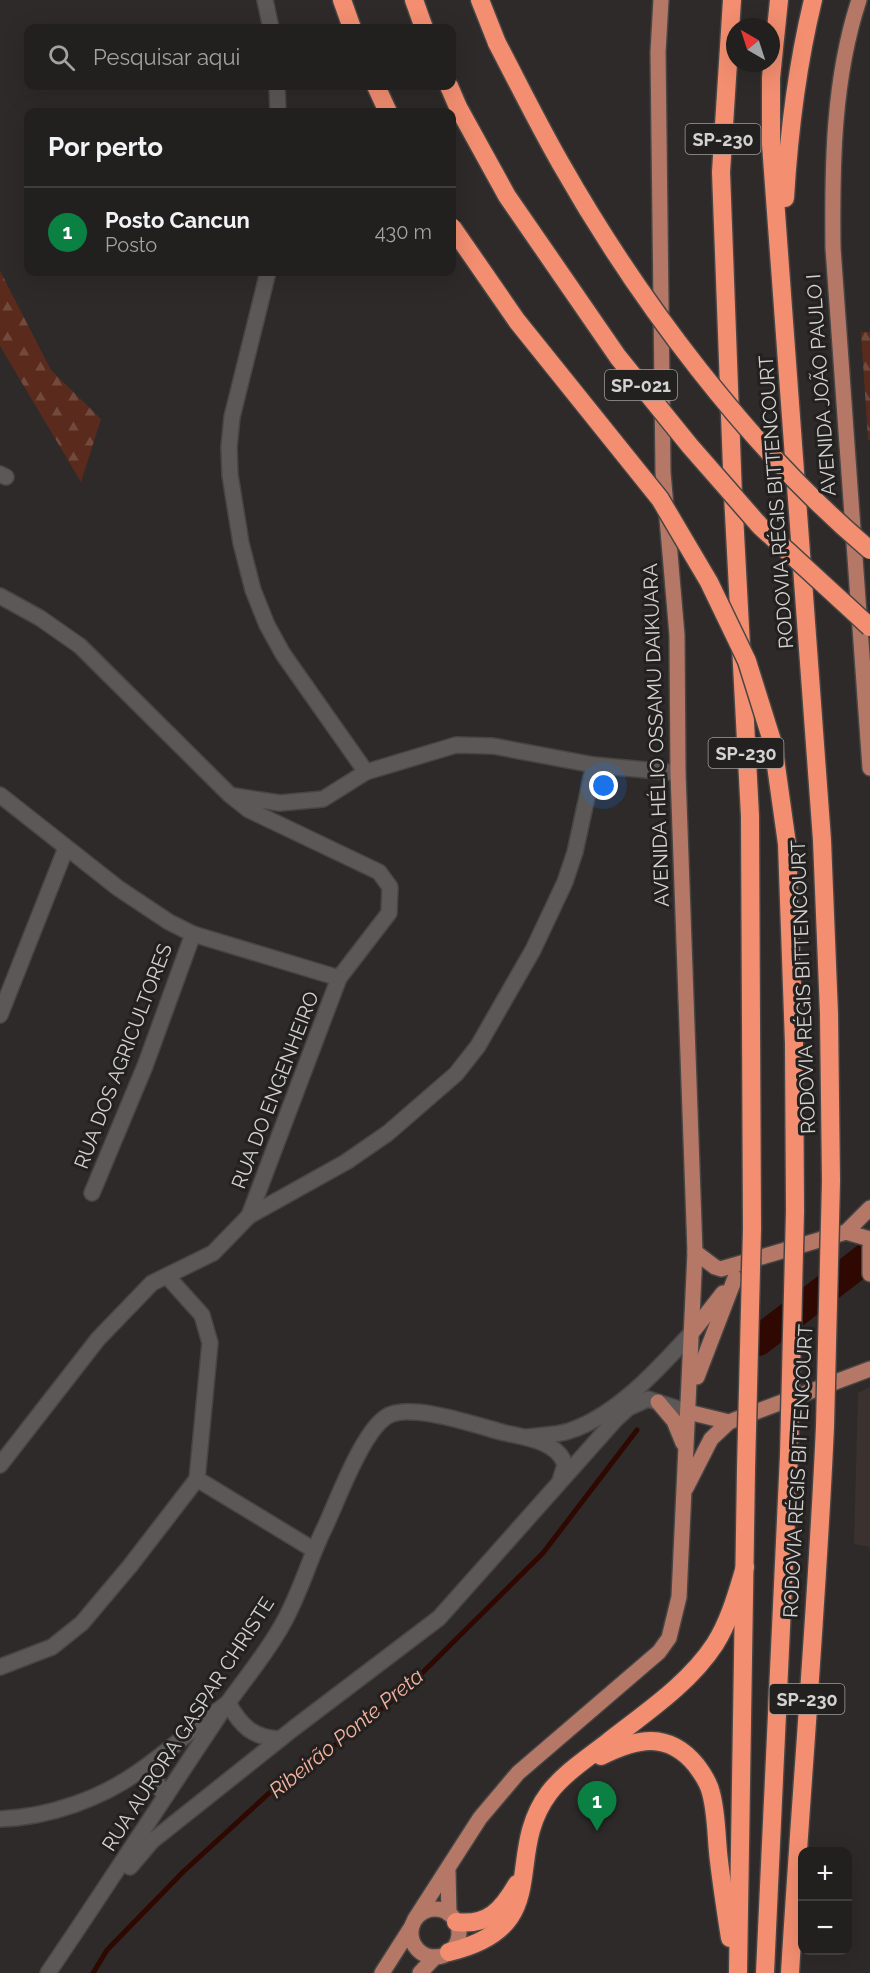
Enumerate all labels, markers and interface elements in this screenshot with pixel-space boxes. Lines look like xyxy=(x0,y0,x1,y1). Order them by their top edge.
north arrow xyxy=(726,18,780,72)
search box xyxy=(24,24,456,90)
icon: search xyxy=(45,41,78,74)
text: Pesquisar aqui xyxy=(93,44,240,70)
road number: SP-230 xyxy=(686,124,760,154)
text: Por perto xyxy=(48,132,163,162)
text: Posto Cancun xyxy=(105,207,250,233)
text: 1 xyxy=(63,220,72,244)
text: 430 m xyxy=(375,220,432,244)
text: Posto xyxy=(105,233,157,257)
street label: AVENIDA JOÃO PAULO I xyxy=(801,273,841,497)
street label: RODOVIA RÉGIS BITTENCOURT xyxy=(754,355,798,649)
road number: SP-021 xyxy=(605,370,677,400)
street label: AVENIDA HÉLIO OSSAMU DAIKUARA xyxy=(638,562,674,907)
road number: SP-230 xyxy=(708,738,783,768)
your location xyxy=(589,771,618,800)
street label: RODOVIA RÉGIS BITTENCOURT xyxy=(786,840,820,1134)
street label: RUA DOS AGRICULTORES xyxy=(69,940,177,1172)
street label: RUA DO ENGENHEIRO xyxy=(226,988,324,1192)
street label: RODOVIA RÉGIS BITTENCOURT xyxy=(778,1324,818,1618)
street label: RUA AURORA GASPAR CHRISTE xyxy=(97,1593,279,1855)
water label: Ribeirão Ponte Preta xyxy=(264,1663,428,1803)
road number: SP-230 xyxy=(770,1684,844,1714)
pin: 1 xyxy=(578,1782,616,1831)
map controls xyxy=(798,1847,852,1955)
button: + xyxy=(798,1847,852,1901)
button: − xyxy=(798,1901,852,1955)

